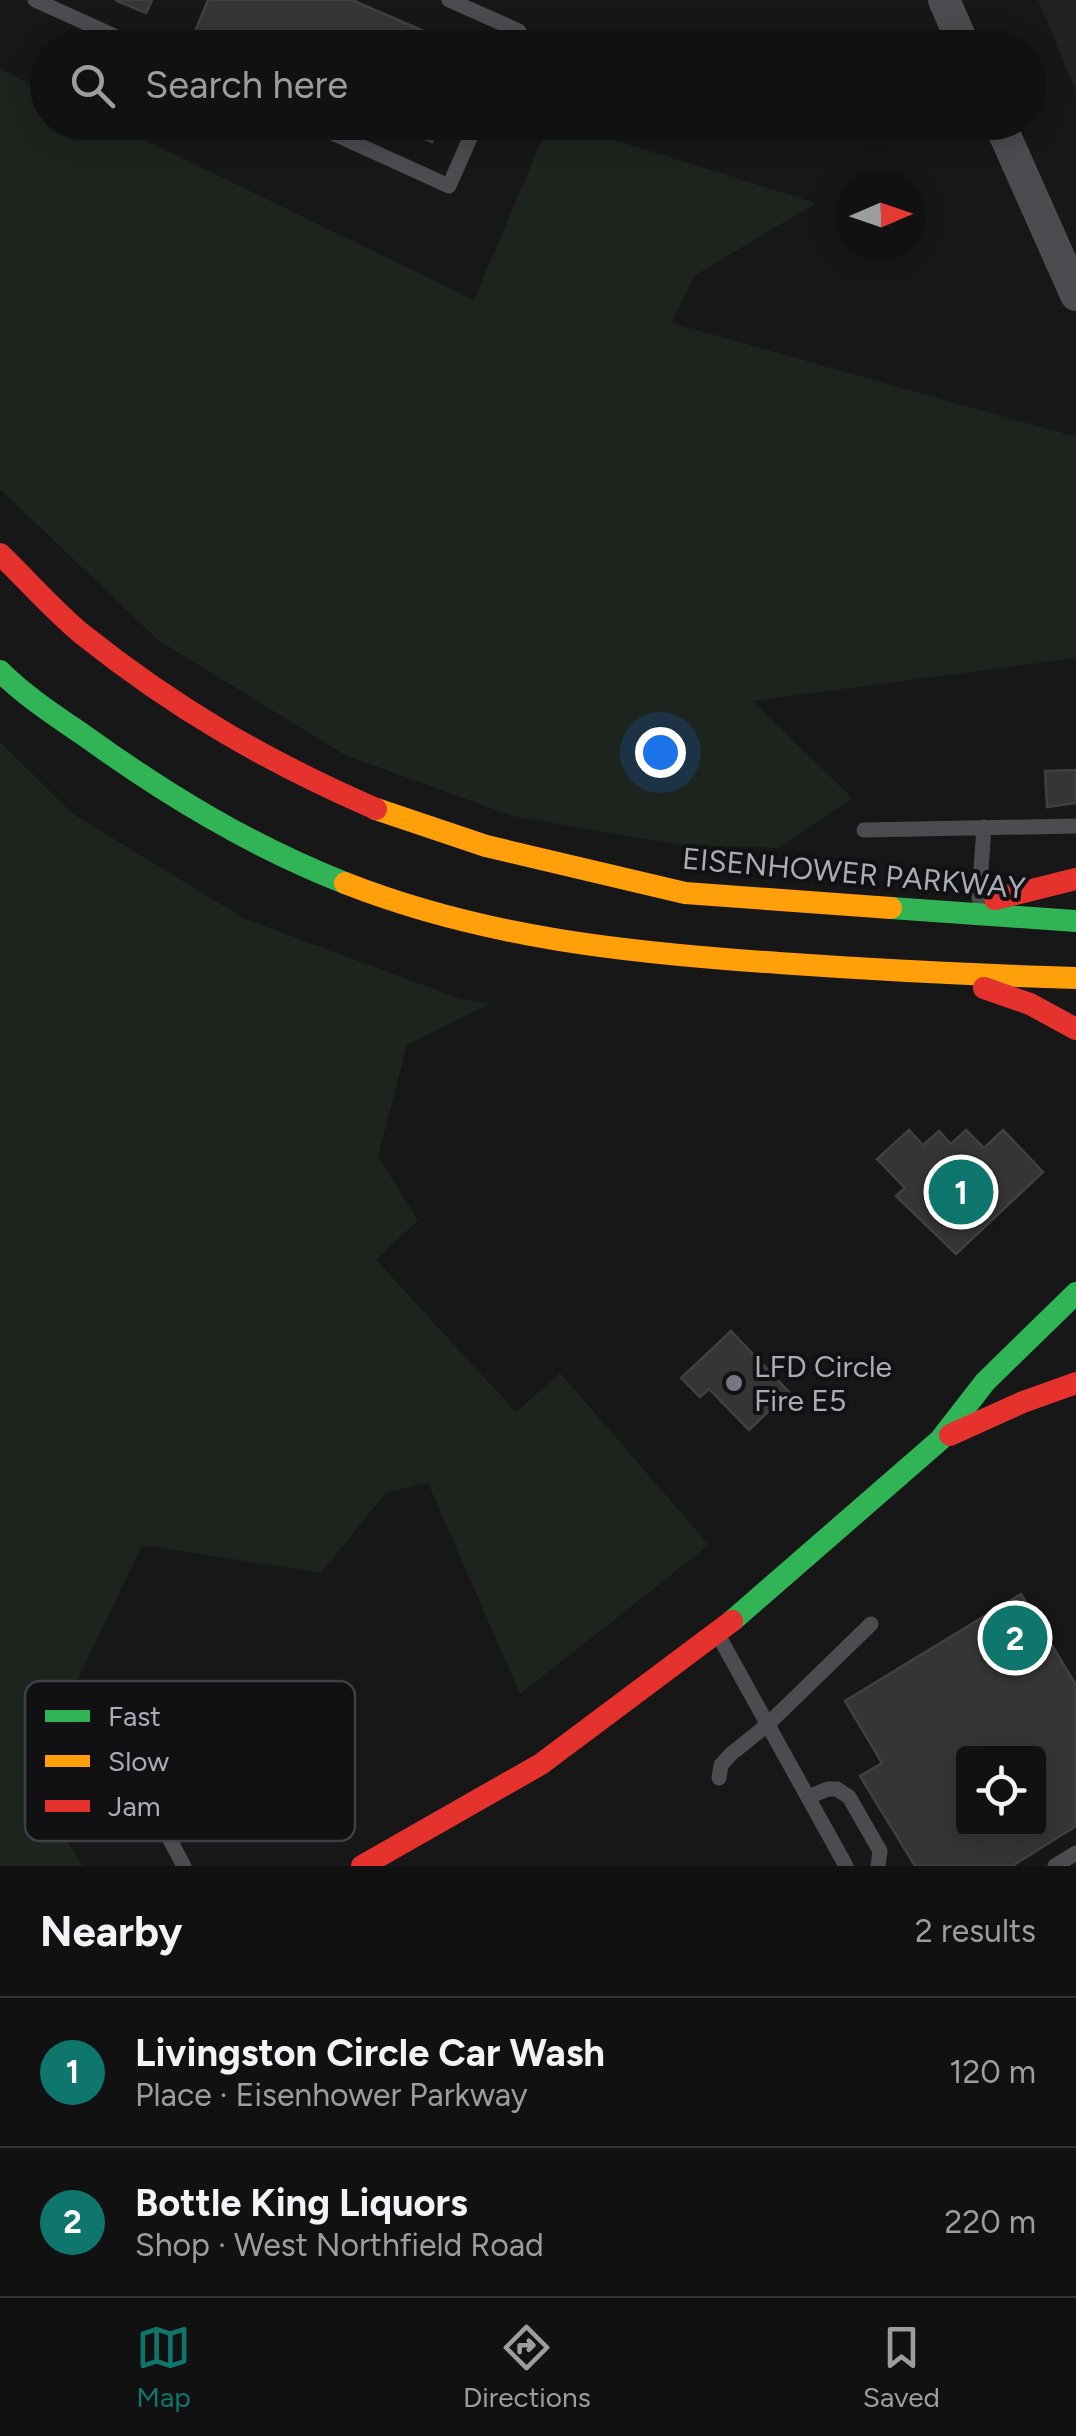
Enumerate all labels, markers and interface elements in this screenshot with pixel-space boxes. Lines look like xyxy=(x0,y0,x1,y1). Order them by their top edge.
search box xyxy=(30,30,1046,140)
icon: search xyxy=(65,58,120,113)
text: Search here xyxy=(145,62,348,108)
north arrow xyxy=(836,170,926,260)
your location xyxy=(635,727,686,778)
street label: EISENHOWER PARKWAY xyxy=(681,840,1027,906)
pin: 1 xyxy=(928,1154,994,1230)
place label: LFD Circle Fire E5 xyxy=(754,1348,892,1419)
marker: LFD Circle Fire E5 xyxy=(723,1372,745,1394)
pin: 2 xyxy=(982,1600,1048,1676)
legend xyxy=(25,1681,355,1841)
text: Fast xyxy=(108,1699,161,1733)
text: Slow xyxy=(108,1744,169,1778)
map controls xyxy=(956,1746,1046,1836)
button: locate xyxy=(956,1746,1046,1836)
text: Jam xyxy=(108,1789,161,1823)
text: Nearby xyxy=(40,1906,182,1957)
text: 2 results xyxy=(915,1912,1036,1950)
text: Livingston Circle Car Wash xyxy=(135,2030,605,2076)
text: 1 xyxy=(66,2053,79,2091)
text: 120 m xyxy=(949,2053,1036,2091)
text: Place · Eisenhower Parkway xyxy=(135,2076,528,2114)
text: Bottle King Liquors xyxy=(135,2180,468,2226)
text: 2 xyxy=(63,2203,82,2241)
text: 220 m xyxy=(945,2203,1036,2241)
text: Shop · West Northfield Road xyxy=(135,2226,544,2264)
tab: Map xyxy=(136,2320,191,2414)
tab: Directions xyxy=(463,2320,591,2414)
tab: Saved xyxy=(863,2320,940,2414)

